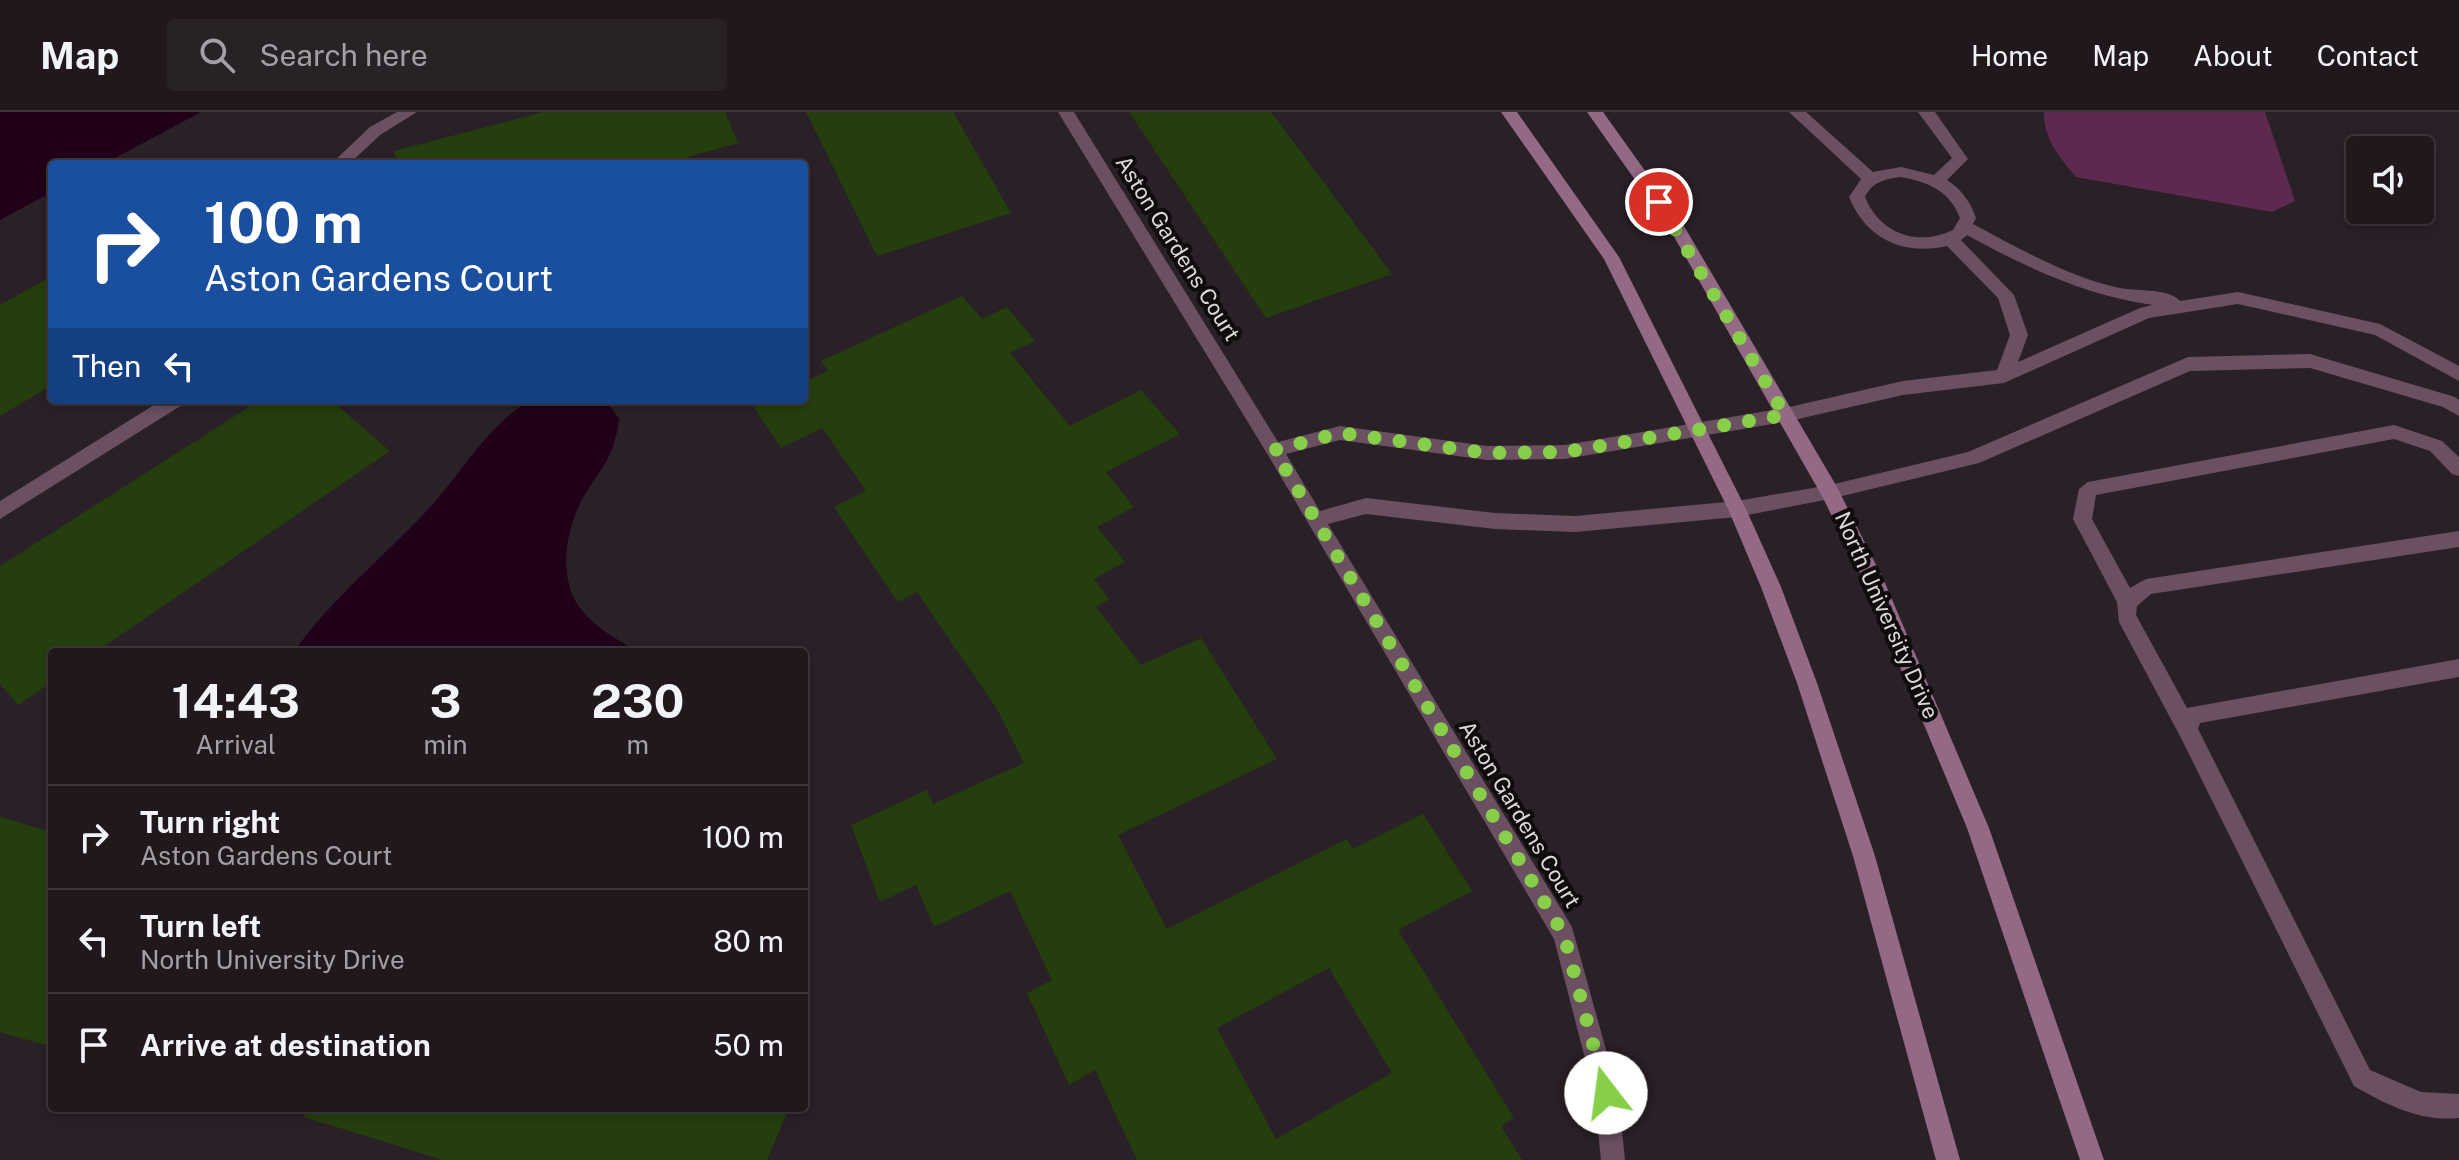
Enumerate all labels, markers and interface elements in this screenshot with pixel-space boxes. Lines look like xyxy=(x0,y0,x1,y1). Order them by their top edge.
search box xyxy=(167,19,727,91)
text: Map xyxy=(40,33,119,78)
icon: search xyxy=(195,33,239,77)
text: Search here xyxy=(259,37,428,73)
text: Home xyxy=(1971,39,2048,72)
text: Map xyxy=(2092,39,2149,72)
text: About xyxy=(2193,39,2273,72)
text: Contact xyxy=(2317,39,2419,72)
map controls xyxy=(2346,136,2434,224)
button: sound xyxy=(2346,136,2434,224)
street label: Aston Gardens Court xyxy=(1110,151,1246,345)
pin xyxy=(1625,168,1693,236)
icon: arrive xyxy=(1637,180,1681,224)
text: 100 m xyxy=(204,190,363,256)
icon: right xyxy=(72,192,176,296)
text: Aston Gardens Court xyxy=(204,257,553,299)
icon: left xyxy=(157,344,201,388)
text: Then xyxy=(72,348,141,384)
street label: North University Drive xyxy=(1830,507,1944,723)
text: 14:43 xyxy=(172,672,300,729)
text: 3 xyxy=(430,672,461,729)
text: 230 xyxy=(591,672,684,729)
street label: Aston Gardens Court xyxy=(1454,716,1586,912)
text: Arrival xyxy=(196,729,276,760)
text: min xyxy=(423,729,468,760)
text: m xyxy=(627,729,649,760)
text: Turn right xyxy=(140,804,280,840)
icon: right xyxy=(72,815,116,859)
text: 100 m xyxy=(702,819,784,855)
text: Aston Gardens Court xyxy=(140,840,392,871)
text: Turn left xyxy=(140,908,261,944)
icon: left xyxy=(72,919,116,963)
text: 80 m xyxy=(713,923,784,959)
text: North University Drive xyxy=(140,944,405,975)
icon: arrive xyxy=(72,1023,116,1067)
text: Arrive at destination xyxy=(140,1027,431,1063)
text: 50 m xyxy=(713,1027,784,1063)
position arrow xyxy=(1564,1051,1648,1135)

